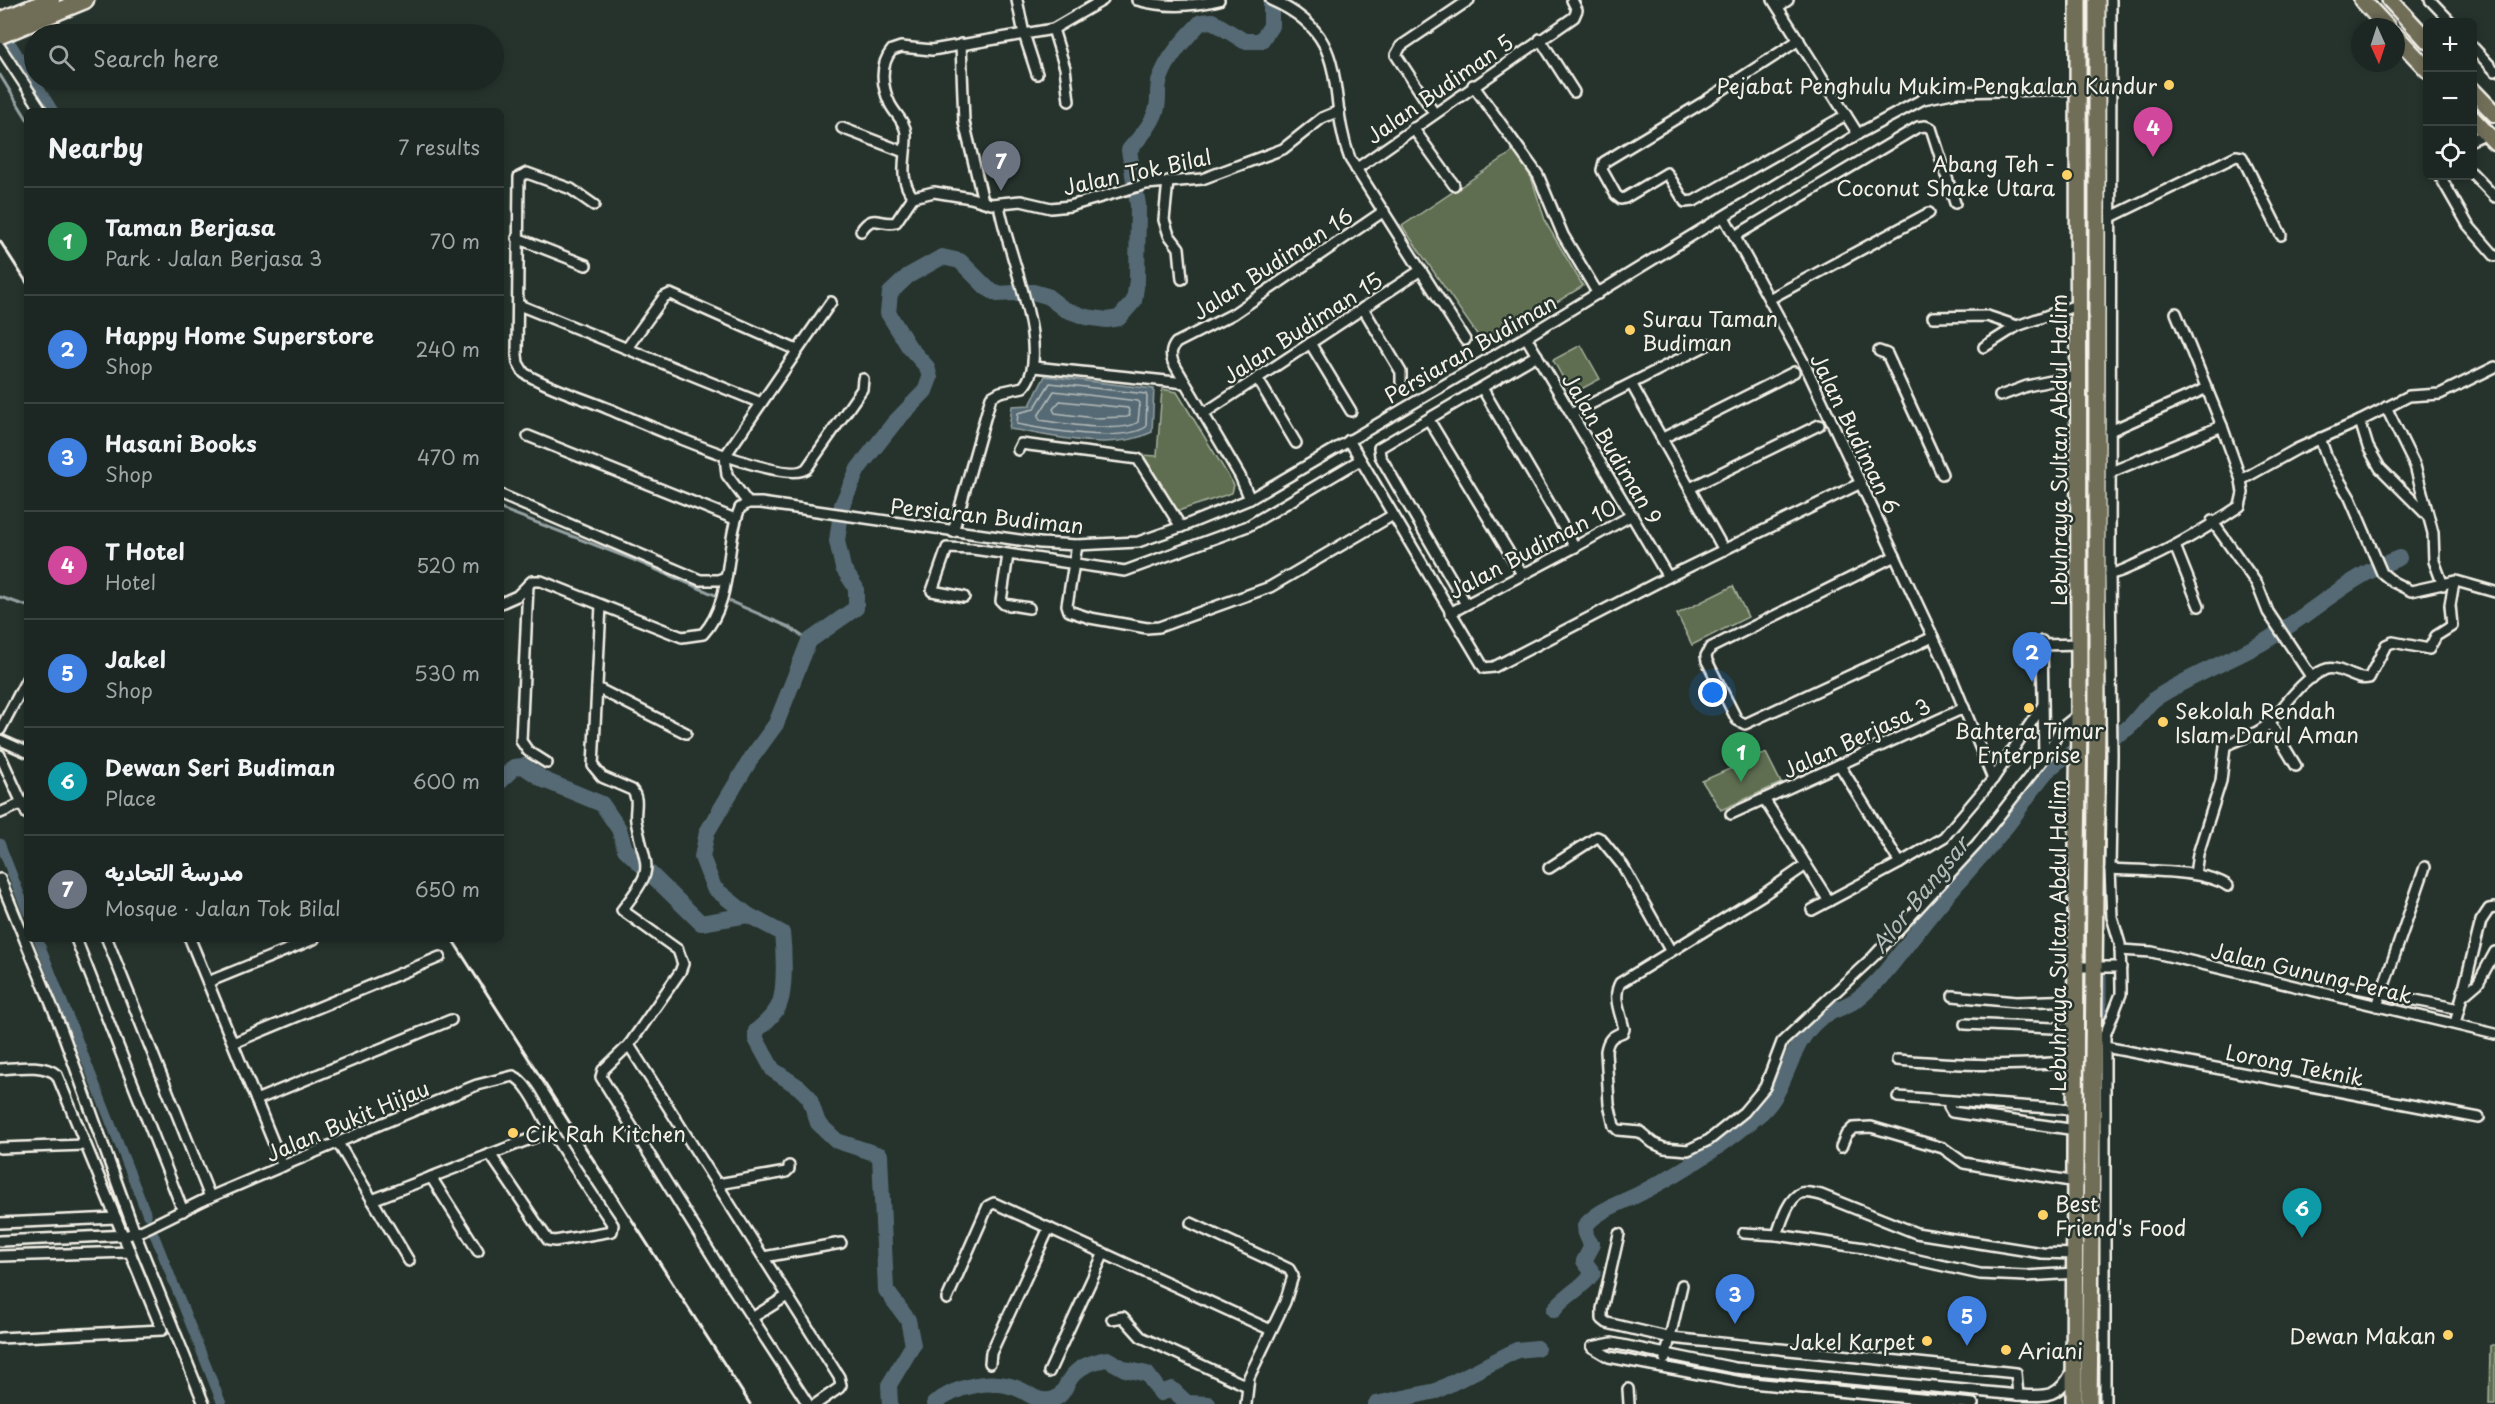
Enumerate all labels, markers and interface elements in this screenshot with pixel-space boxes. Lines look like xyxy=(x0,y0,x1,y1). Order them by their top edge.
north arrow xyxy=(2351,18,2405,72)
map controls xyxy=(2423,18,2477,180)
button: + xyxy=(2423,18,2477,72)
search box xyxy=(24,24,504,90)
street label: Jalan Budiman 5 xyxy=(1359,25,1519,151)
icon: search xyxy=(45,41,78,74)
text: Search here xyxy=(93,41,219,74)
place label: Pejabat Penghulu Mukim Pengkalan Kundur xyxy=(1716,69,2157,101)
button: − xyxy=(2423,72,2477,126)
marker: Pejabat Penghulu Mukim Pengkalan Kundur xyxy=(2162,78,2176,92)
pin: 4 xyxy=(2134,108,2172,157)
button: locate xyxy=(2423,126,2477,180)
text: Nearby xyxy=(48,128,143,167)
text: 7 results xyxy=(398,132,480,162)
street label: Jalan Tok Bilal xyxy=(1060,140,1214,202)
pin: 7 xyxy=(982,142,1020,191)
place label: Abang Teh - Coconut Shake Utara xyxy=(1836,147,2056,203)
marker: Abang Teh - Coconut Shake Utara xyxy=(2060,168,2074,182)
street label: Jalan Budiman 16 xyxy=(1185,199,1359,327)
text: Taman Berjasa xyxy=(105,210,276,243)
text: 1 xyxy=(63,226,72,256)
text: 70 m xyxy=(430,226,480,256)
text: Park · Jalan Berjasa 3 xyxy=(105,243,322,273)
street label: Jalan Budiman 15 xyxy=(1216,263,1388,391)
street label: Persiaran Budiman xyxy=(1378,286,1562,410)
street label: Lebuhraya Sultan Abdul Halim xyxy=(2042,294,2074,606)
place label: Surau Taman Budiman xyxy=(1642,302,1778,358)
text: Happy Home Superstore xyxy=(105,318,374,351)
marker: Surau Taman Budiman xyxy=(1623,323,1637,337)
text: 2 xyxy=(60,334,75,364)
text: 240 m xyxy=(415,334,480,364)
street label: Jalan Budiman 6 xyxy=(1803,347,1909,519)
text: Shop xyxy=(105,351,153,381)
street label: Jalan Budiman 9 xyxy=(1555,366,1671,530)
text: Hasani Books xyxy=(105,426,257,459)
text: 3 xyxy=(61,442,74,472)
text: 470 m xyxy=(417,442,480,472)
text: Shop xyxy=(105,459,153,489)
street label: Persiaran Budiman xyxy=(889,489,1085,541)
street label: Jalan Budiman 10 xyxy=(1442,490,1622,606)
text: T Hotel xyxy=(105,534,185,567)
text: 4 xyxy=(61,550,74,580)
text: 520 m xyxy=(416,550,480,580)
text: Hotel xyxy=(105,567,156,597)
pin: 2 xyxy=(2012,632,2052,682)
text: Jakel xyxy=(105,642,166,675)
text: 5 xyxy=(61,658,74,688)
text: 530 m xyxy=(414,658,480,688)
text: Shop xyxy=(105,675,153,705)
your location xyxy=(1698,678,1727,707)
street label: Jalan Berjasa 3 xyxy=(1777,689,1935,785)
place label: Sekolah Rendah Islam Darul Aman xyxy=(2175,694,2359,750)
marker: Bahtera Timur Enterprise xyxy=(2022,701,2036,715)
place label: Bahtera Timur Enterprise xyxy=(1954,714,2104,770)
marker: Sekolah Rendah Islam Darul Aman xyxy=(2156,715,2170,729)
pin: 1 xyxy=(1722,732,1760,782)
text: Dewan Seri Budiman xyxy=(105,750,335,783)
text: 6 xyxy=(60,766,75,796)
text: 600 m xyxy=(412,766,480,796)
street label: Lebuhraya Sultan Abdul Halim xyxy=(2041,780,2073,1092)
text: Place xyxy=(105,783,156,813)
water label: Alor Bangsar xyxy=(1862,827,1978,959)
text: مدرسة التحاديه xyxy=(105,855,244,888)
text: 7 xyxy=(62,874,73,904)
text: 650 m xyxy=(415,874,480,904)
text: Mosque · Jalan Tok Bilal xyxy=(105,893,341,923)
street label: Jalan Gunung Perak xyxy=(2208,933,2416,1011)
street label: Lorong Teknik xyxy=(2223,1035,2367,1093)
street label: Jalan Bukit Hijau xyxy=(260,1071,434,1169)
place label: Cik Rah Kitchen xyxy=(525,1117,686,1149)
marker: Cik Rah Kitchen xyxy=(506,1126,520,1140)
place label: Best Friend's Food xyxy=(2055,1187,2186,1243)
pin: 6 xyxy=(2282,1188,2322,1238)
marker: Best Friend's Food xyxy=(2036,1208,2050,1222)
pin: 3 xyxy=(1716,1274,1754,1324)
pin: 5 xyxy=(1948,1296,1986,1346)
place label: Dewan Makan xyxy=(2289,1319,2436,1351)
place label: Jakel Karpet xyxy=(1789,1325,1915,1357)
marker: Dewan Makan xyxy=(2441,1328,2455,1342)
marker: Jakel Karpet xyxy=(1920,1334,1934,1348)
place label: Ariani xyxy=(2018,1334,2083,1366)
marker: Ariani xyxy=(1999,1343,2013,1357)

